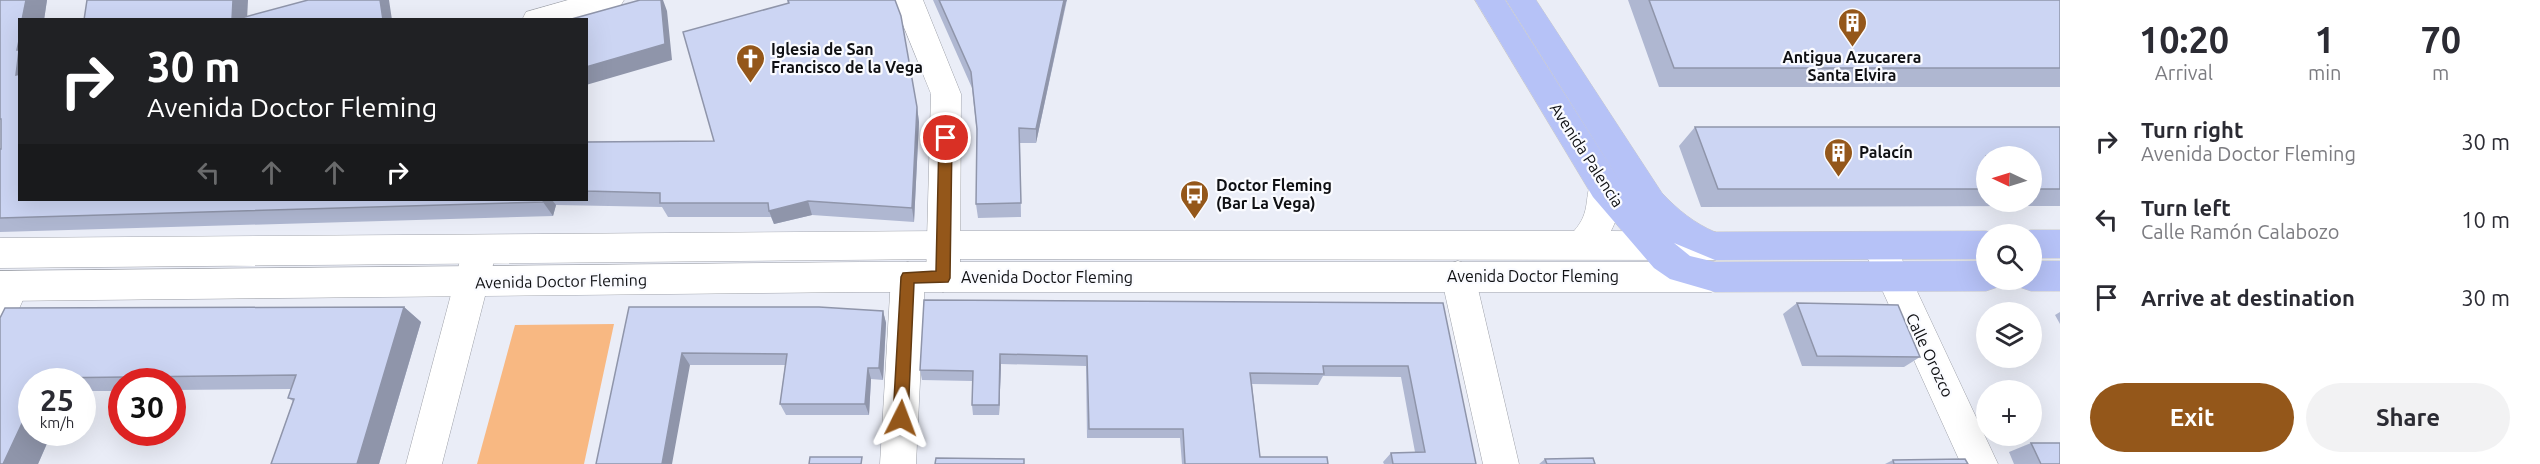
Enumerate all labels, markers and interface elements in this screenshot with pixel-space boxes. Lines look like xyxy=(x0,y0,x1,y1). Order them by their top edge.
building icon: Antigua Azucarera Santa Elvira xyxy=(1836,6,1868,48)
text: 10:20 xyxy=(2139,19,2229,60)
text: 1 xyxy=(2315,19,2335,60)
text: 70 xyxy=(2420,19,2461,60)
place label: Iglesia de San Francisco de la Vega xyxy=(771,40,923,76)
icon: right xyxy=(48,42,126,120)
church icon: Iglesia de San Francisco de la Vega xyxy=(734,42,766,84)
text: 30 m xyxy=(147,43,241,90)
place label: Antigua Azucarera Santa Elvira xyxy=(1783,48,1921,84)
text: Arrival xyxy=(2155,61,2213,84)
text: min xyxy=(2308,61,2342,84)
text: m xyxy=(2432,61,2449,84)
text: Avenida Doctor Fleming xyxy=(147,92,437,122)
street label: Avenida Palencia xyxy=(1547,100,1627,210)
pin xyxy=(920,112,971,163)
text: Turn right xyxy=(2141,117,2243,142)
icon: arrive xyxy=(929,121,962,154)
icon: right xyxy=(2090,125,2123,158)
text: 30 m xyxy=(2461,129,2510,154)
building icon: Palacín xyxy=(1822,136,1854,178)
text: Avenida Doctor Fleming xyxy=(2141,142,2356,165)
place label: Palacín xyxy=(1859,143,1913,161)
north arrow xyxy=(1976,146,2042,212)
map controls xyxy=(1976,146,2042,446)
icon: left xyxy=(192,156,225,189)
icon: ahead xyxy=(255,156,288,189)
icon: ahead xyxy=(318,156,351,189)
icon: right xyxy=(381,156,414,189)
place label: Doctor Fleming (Bar La Vega) xyxy=(1216,176,1332,213)
bus stop icon: Doctor Fleming (Bar La Vega) xyxy=(1179,178,1211,220)
text: Turn left xyxy=(2141,195,2231,220)
icon: left xyxy=(2090,203,2123,236)
text: 10 m xyxy=(2461,207,2510,232)
text: Calle Ramón Calabozo xyxy=(2141,220,2339,243)
button: search xyxy=(1976,224,2042,290)
street label: Avenida Doctor Fleming xyxy=(1447,267,1619,285)
street label: Avenida Doctor Fleming xyxy=(961,268,1133,286)
street label: Avenida Doctor Fleming xyxy=(475,271,647,291)
icon: arrive xyxy=(2090,281,2123,314)
text: Arrive at destination xyxy=(2141,285,2355,310)
text: 30 m xyxy=(2461,285,2510,310)
button: layers xyxy=(1976,302,2042,368)
street label: Calle Orozco xyxy=(1903,310,1957,400)
speed limit sign: 30 xyxy=(108,368,186,446)
button: + xyxy=(1976,380,2042,446)
text: 25 xyxy=(40,383,74,417)
button: Exit xyxy=(2090,383,2294,452)
button: Share xyxy=(2306,383,2510,452)
position arrow xyxy=(869,386,933,450)
text: km/h xyxy=(40,414,74,431)

